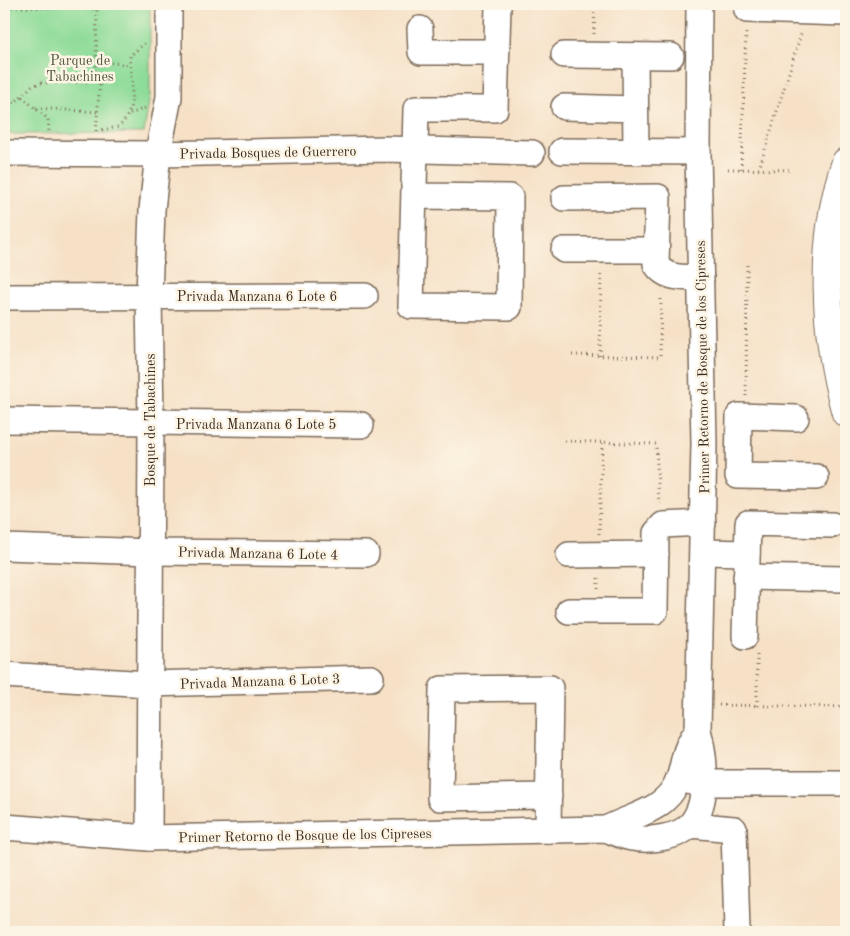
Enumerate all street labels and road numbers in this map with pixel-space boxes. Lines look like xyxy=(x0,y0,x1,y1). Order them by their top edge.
street label: Privada Bosques de Guerrero xyxy=(179,144,357,162)
street label: Primer Retorno de Bosque de los Cipreses xyxy=(694,240,712,494)
street label: Privada Manzana 6 Lote 6 xyxy=(177,290,337,304)
street label: Bosque de Tabachines xyxy=(144,353,158,487)
street label: Privada Manzana 6 Lote 5 xyxy=(176,418,336,432)
street label: Privada Manzana 6 Lote 4 xyxy=(178,546,338,562)
street label: Privada Manzana 6 Lote 3 xyxy=(180,672,340,692)
street label: Primer Retorno de Bosque de los Cipreses xyxy=(178,827,432,845)

